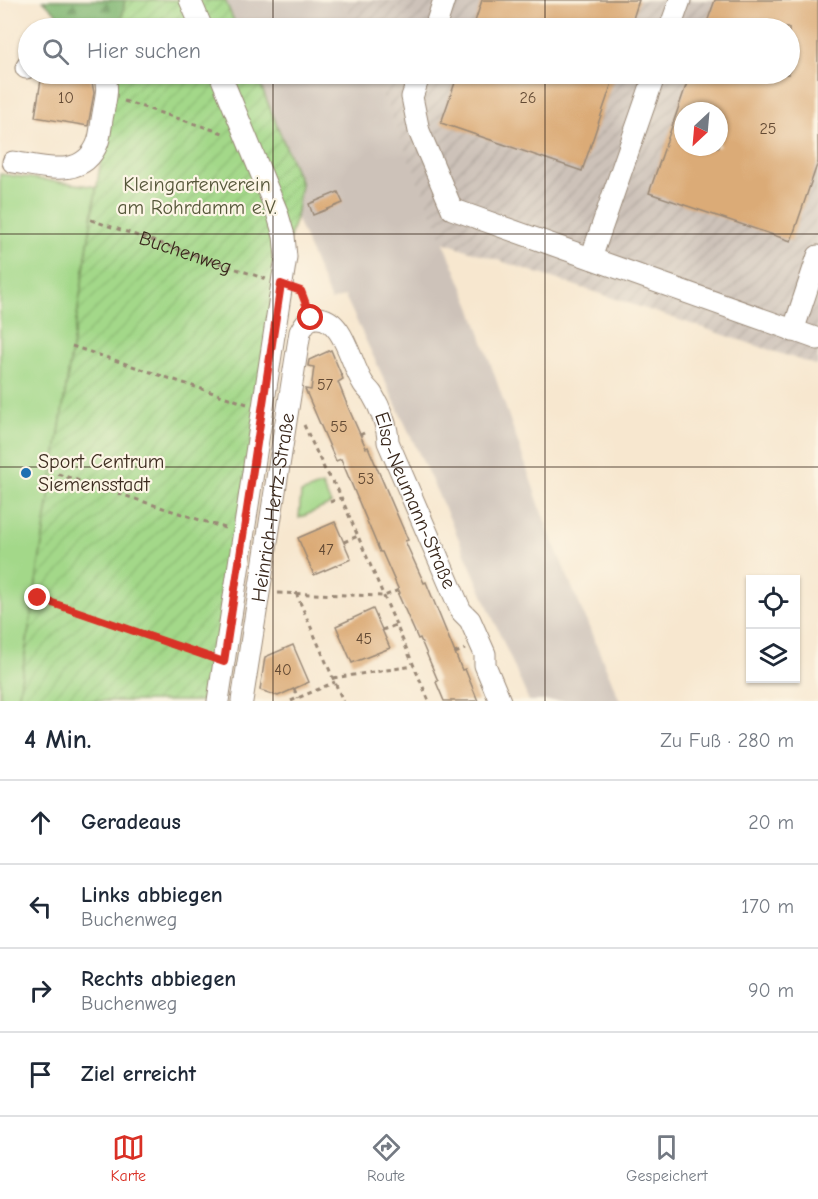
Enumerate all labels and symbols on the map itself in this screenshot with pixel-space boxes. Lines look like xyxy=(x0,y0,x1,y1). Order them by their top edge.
house number: 10 xyxy=(58,89,74,107)
house number: 26 xyxy=(519,89,537,107)
north arrow xyxy=(674,102,728,156)
house number: 25 xyxy=(759,120,777,138)
park label: Kleingartenverein am Rohrdamm e.V. xyxy=(117,173,277,219)
street label: Buchenweg xyxy=(136,226,235,278)
route start xyxy=(297,304,323,330)
house number: 57 xyxy=(317,376,334,394)
street label: Elsa-Neumann-Straße xyxy=(371,409,461,592)
street label: Heinrich-Hertz-Straße xyxy=(246,411,299,604)
house number: 55 xyxy=(330,418,348,436)
place label: Sport Centrum Siemensstadt xyxy=(38,450,164,496)
marker: Sport Centrum Siemensstadt xyxy=(19,466,33,480)
house number: 53 xyxy=(358,470,374,488)
house number: 47 xyxy=(318,541,334,559)
route end xyxy=(24,584,50,610)
house number: 45 xyxy=(356,630,372,648)
house number: 40 xyxy=(274,661,292,679)

